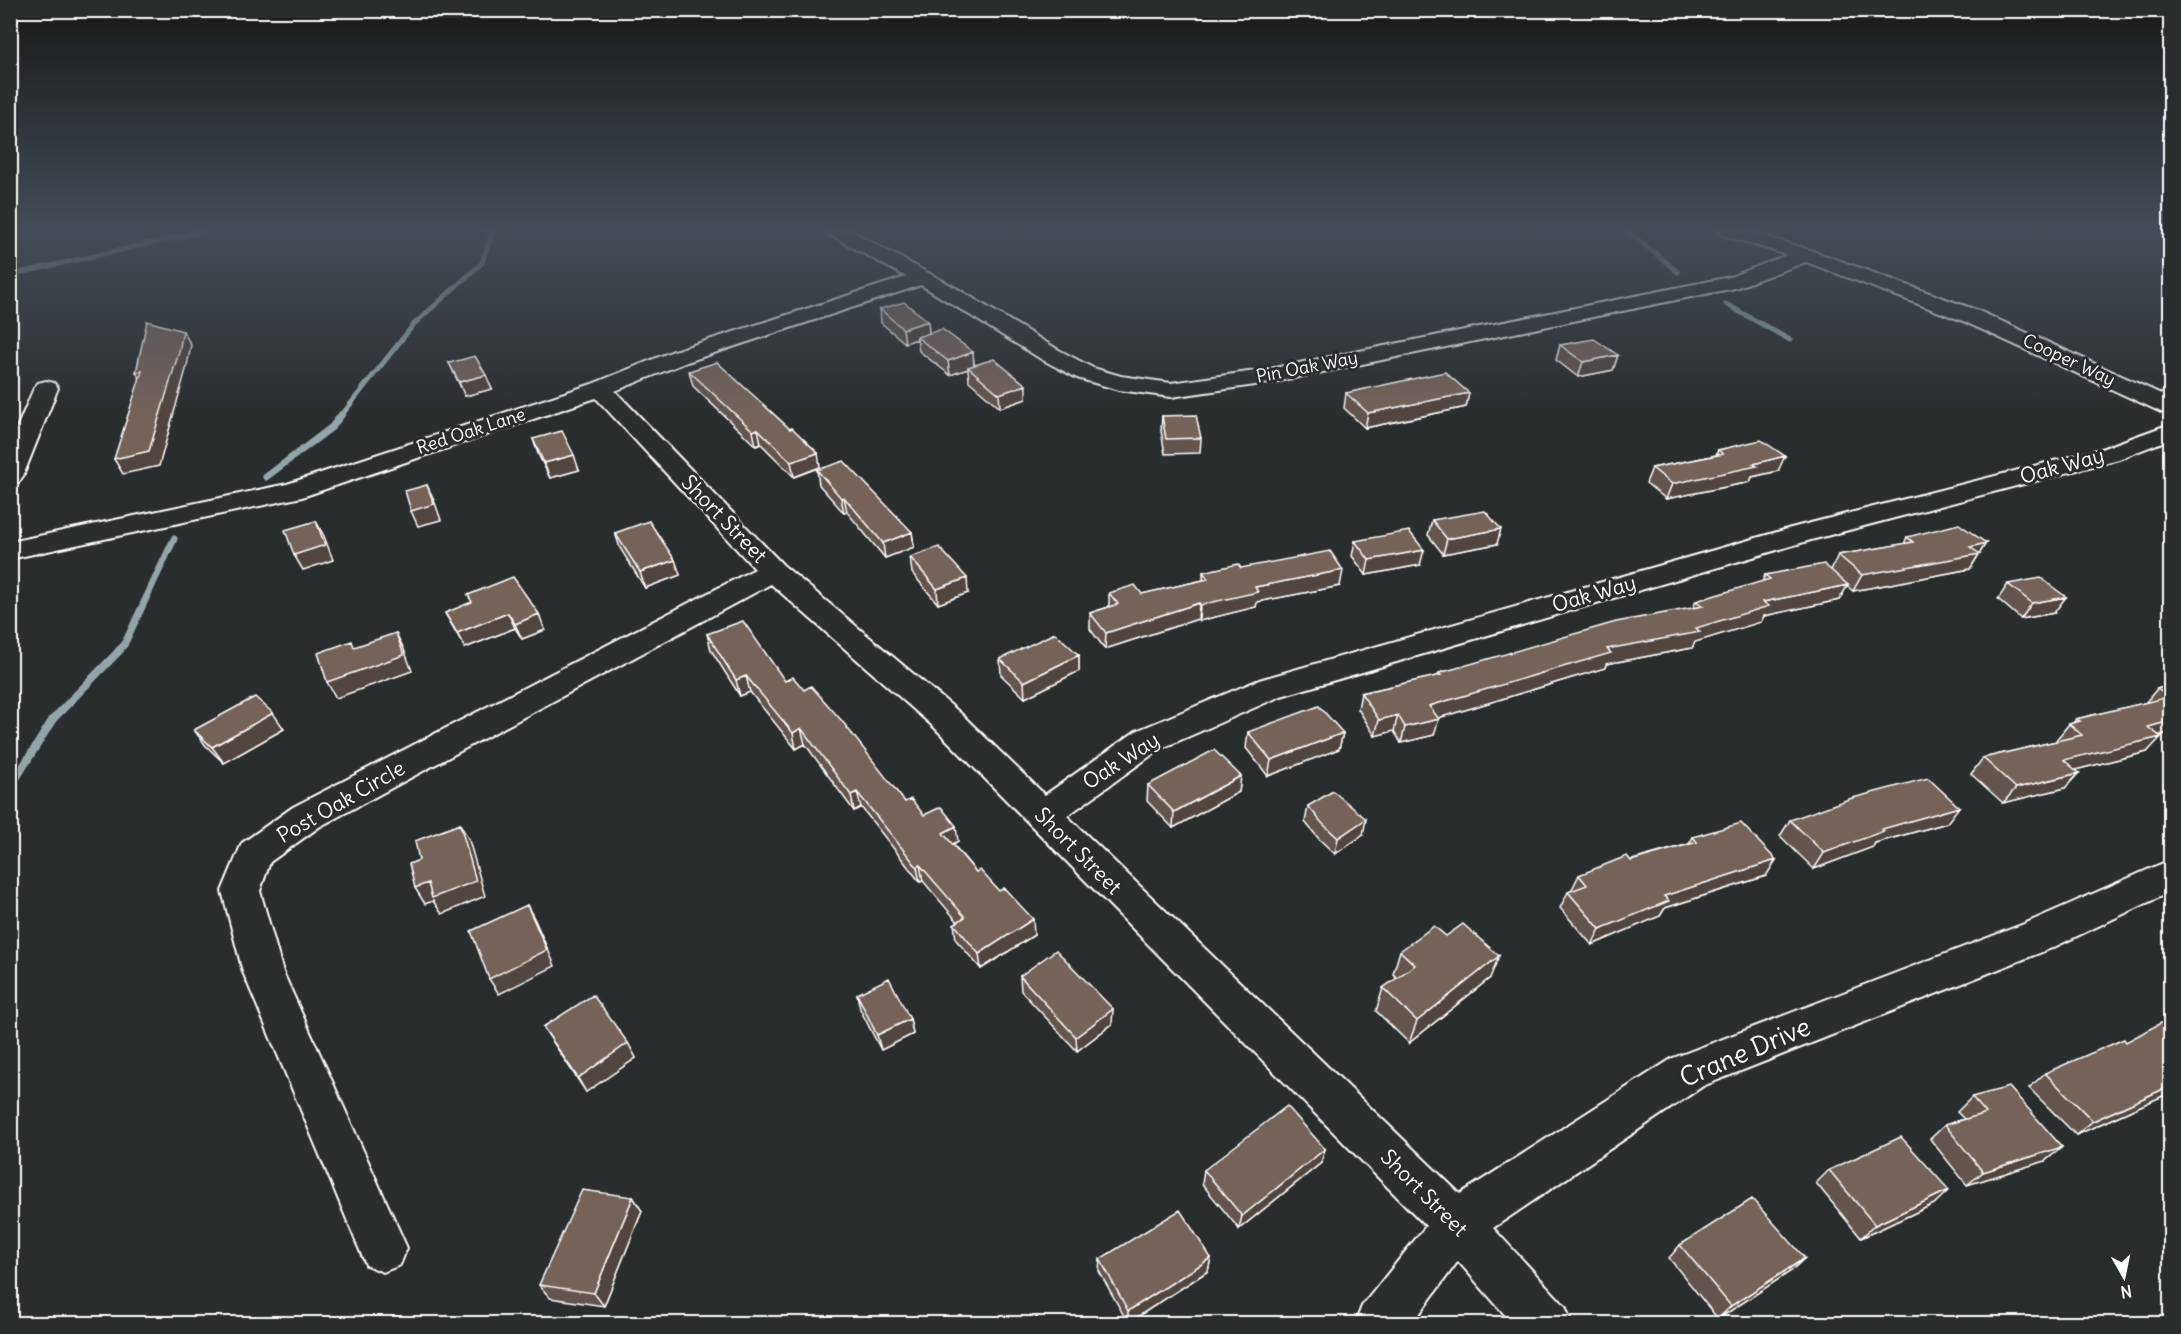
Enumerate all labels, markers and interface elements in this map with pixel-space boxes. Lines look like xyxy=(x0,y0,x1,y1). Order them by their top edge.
street label: Cooper Way xyxy=(2019,328,2119,391)
street label: Pin Oak Way xyxy=(1254,345,1360,388)
street label: Red Oak Lane xyxy=(413,402,528,459)
street label: Oak Way xyxy=(2017,441,2107,490)
street label: Short Street xyxy=(676,469,773,568)
street label: Oak Way xyxy=(1549,569,1639,618)
street label: Oak Way xyxy=(1077,726,1164,795)
street label: Post Oak Circle xyxy=(272,754,410,849)
street label: Short Street xyxy=(1029,801,1128,900)
street label: Crane Drive xyxy=(1674,1009,1815,1094)
street label: Short Street xyxy=(1375,1143,1474,1242)
north arrow xyxy=(2094,1247,2154,1307)
text: N xyxy=(2119,1281,2133,1303)

